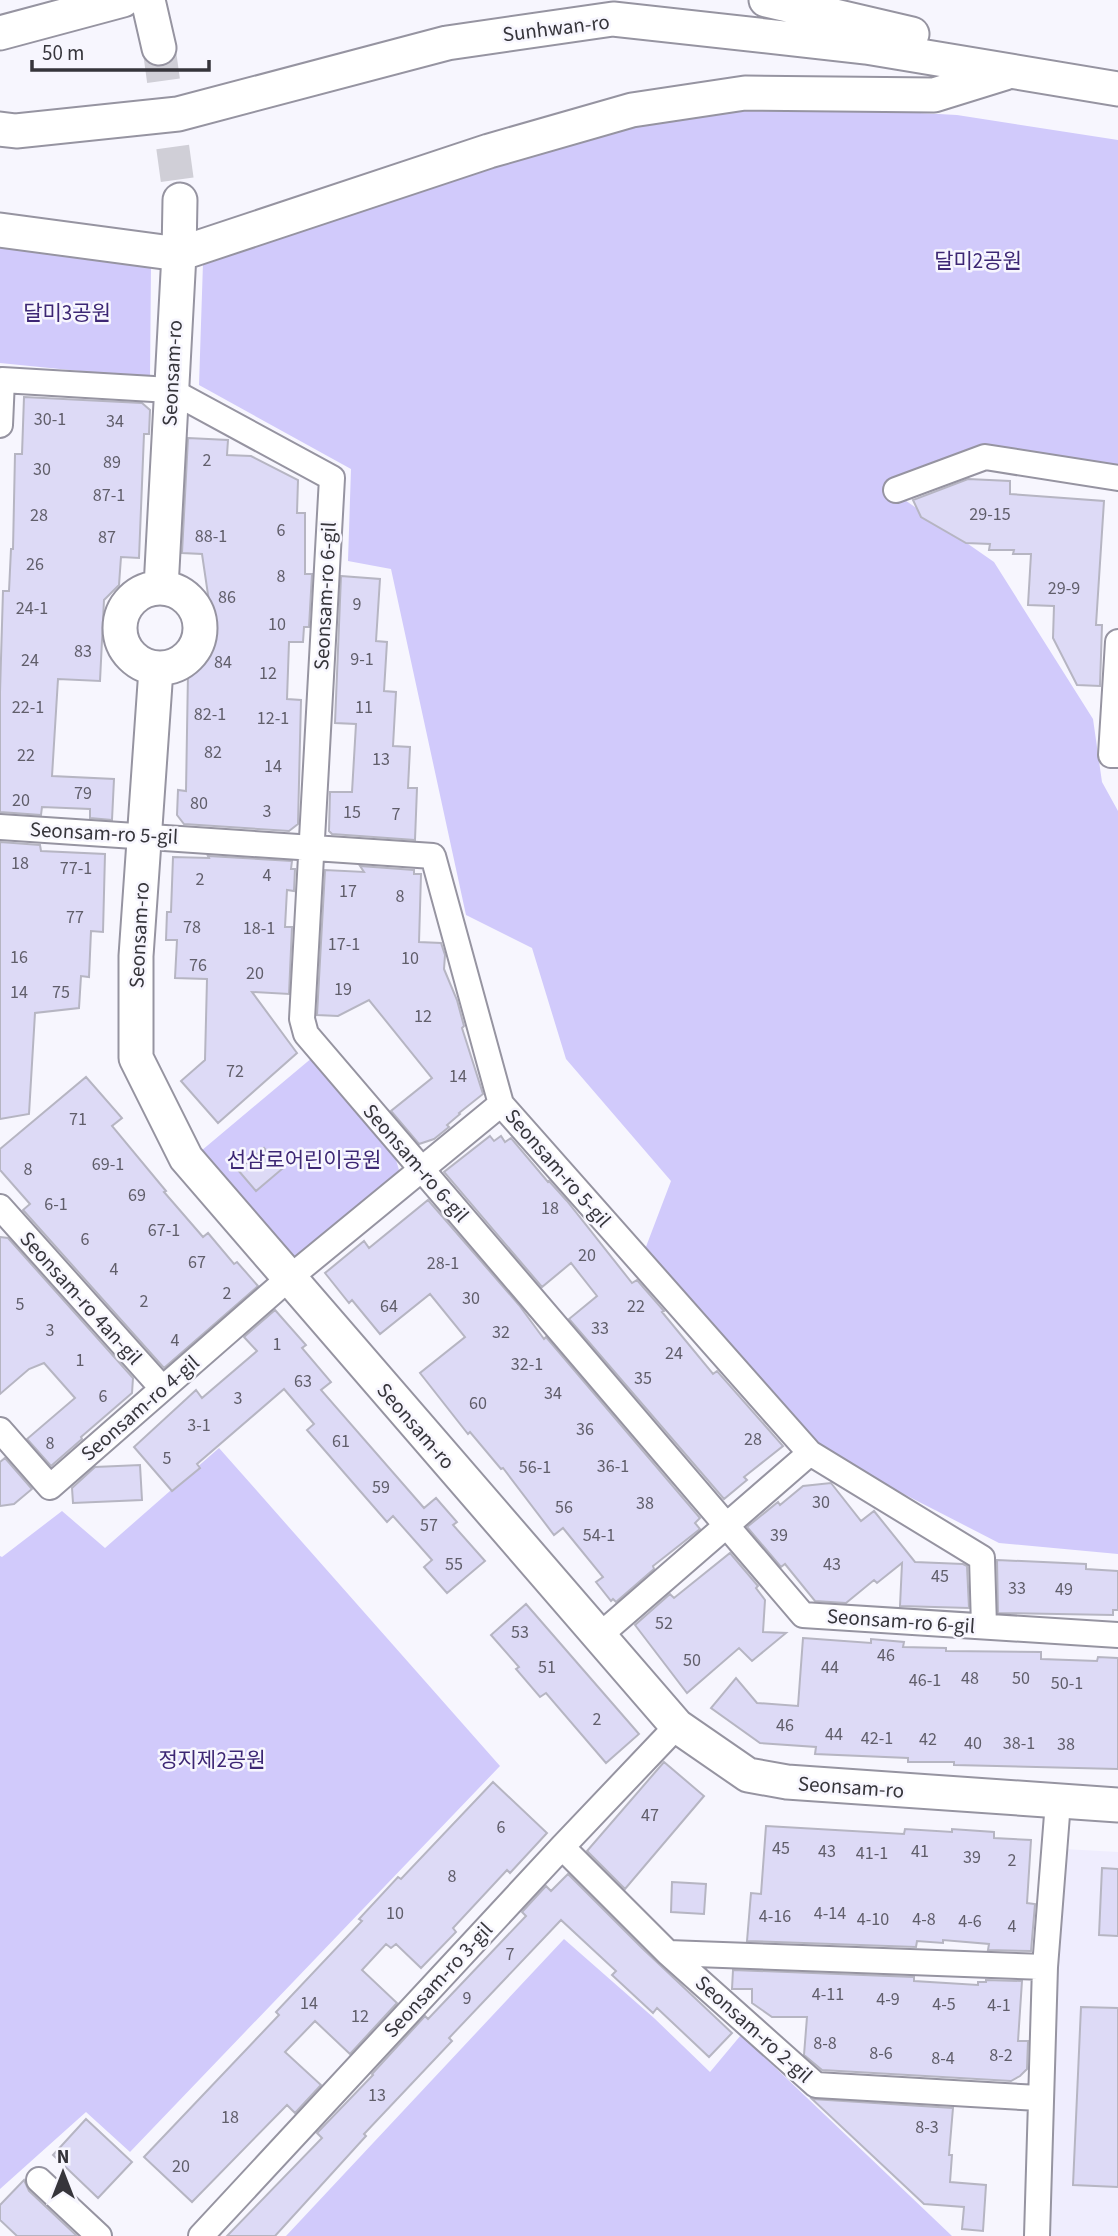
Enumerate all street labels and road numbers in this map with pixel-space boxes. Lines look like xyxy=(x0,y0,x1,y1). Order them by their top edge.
street label: Sunhwan-ro xyxy=(501,7,611,49)
street label: Seonsam-ro xyxy=(154,319,190,427)
street label: Seonsam-ro 6-gil xyxy=(306,521,344,671)
street label: Seonsam-ro 5-gil xyxy=(29,814,179,852)
street label: Seonsam-ro xyxy=(121,881,157,989)
street label: Seonsam-ro 6-gil xyxy=(356,1097,476,1229)
street label: Seonsam-ro 5-gil xyxy=(498,1102,618,1234)
street label: Seonsam-ro 4an-gil xyxy=(13,1225,149,1371)
street label: Seonsam-ro 4-gil xyxy=(74,1348,206,1468)
street label: Seonsam-ro xyxy=(370,1376,462,1476)
street label: Seonsam-ro 6-gil xyxy=(826,1601,976,1641)
street label: Seonsam-ro xyxy=(797,1768,905,1806)
street label: Seonsam-ro 3-gil xyxy=(376,1915,500,2045)
street label: Seonsam-ro 2-gil xyxy=(689,1968,819,2090)

